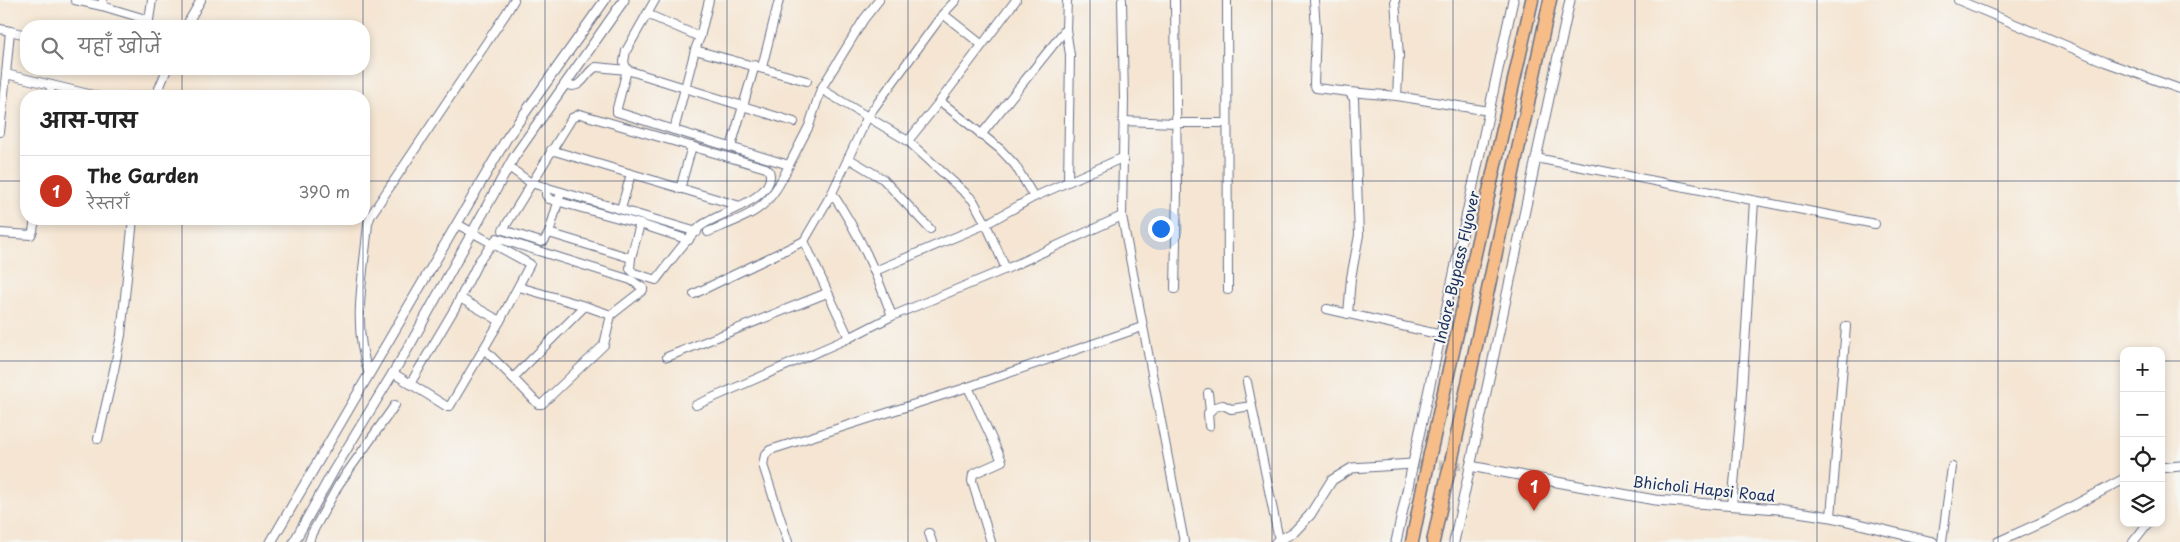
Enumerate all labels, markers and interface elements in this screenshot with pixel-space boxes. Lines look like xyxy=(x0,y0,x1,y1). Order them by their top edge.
search box xyxy=(20,20,370,75)
text: यहाँ खोजें xyxy=(78,31,161,59)
icon: search xyxy=(38,34,66,62)
text: आस-पास xyxy=(40,103,137,135)
text: The Garden xyxy=(87,161,199,189)
text: 1 xyxy=(52,179,60,203)
text: 390 m xyxy=(299,179,350,203)
street label: Indore Bypass Flyover xyxy=(1427,188,1485,346)
text: रेस्तराँ xyxy=(87,190,130,214)
your location xyxy=(1148,216,1174,242)
map controls xyxy=(2120,347,2165,527)
button: + xyxy=(2120,347,2165,392)
button: − xyxy=(2120,392,2165,437)
button: locate xyxy=(2120,437,2165,482)
street label: Bhicholi Hapsi Road xyxy=(1632,469,1777,507)
pin: 1 xyxy=(1518,470,1550,511)
button: layers xyxy=(2120,482,2165,527)

